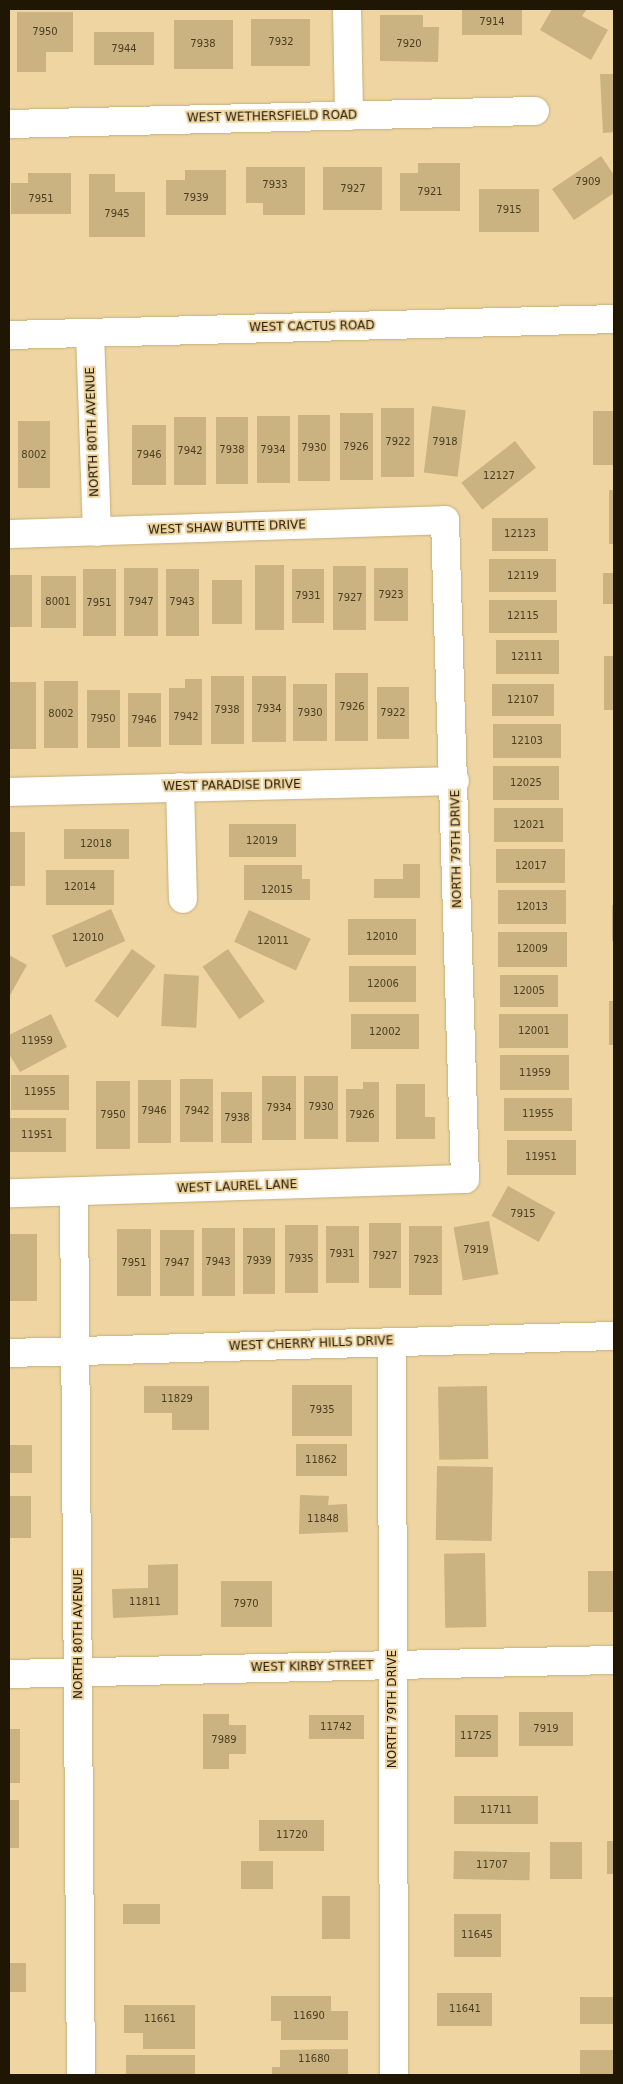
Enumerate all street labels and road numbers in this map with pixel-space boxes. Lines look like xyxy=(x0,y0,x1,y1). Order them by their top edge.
street label: WEST WETHERSFIELD ROAD xyxy=(187,108,357,126)
street label: WEST CACTUS ROAD xyxy=(249,319,375,335)
street label: NORTH 80TH AVENUE xyxy=(84,367,102,497)
street label: WEST SHAW BUTTE DRIVE xyxy=(148,518,306,538)
street label: WEST PARADISE DRIVE xyxy=(163,778,301,794)
street label: NORTH 79TH DRIVE xyxy=(449,790,465,908)
street label: WEST LAUREL LANE xyxy=(177,1178,297,1196)
street label: WEST CHERRY HILLS DRIVE xyxy=(229,1334,393,1354)
street label: NORTH 80TH AVENUE xyxy=(72,1569,86,1699)
street label: NORTH 79TH DRIVE xyxy=(386,1650,400,1768)
street label: WEST KIRBY STREET xyxy=(251,1659,373,1675)

